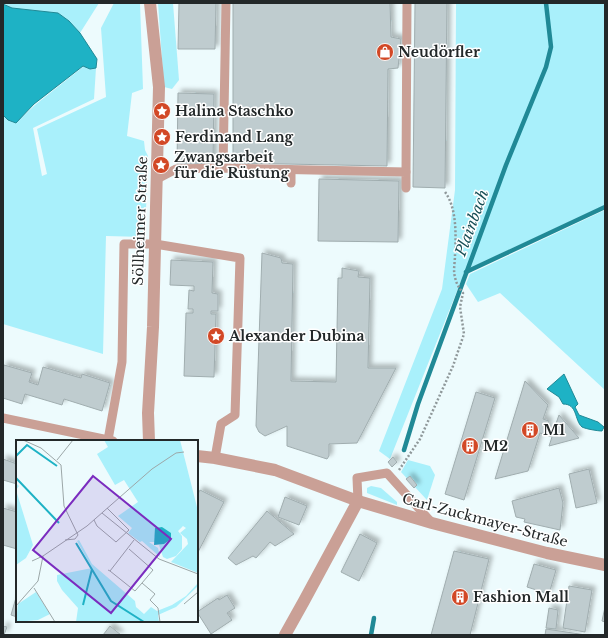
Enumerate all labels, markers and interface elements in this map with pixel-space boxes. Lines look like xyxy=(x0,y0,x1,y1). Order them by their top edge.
shop icon: Neudörfler xyxy=(375,42,395,62)
place label: Neudörfler xyxy=(398,43,480,61)
place icon: Halina Staschko xyxy=(152,101,172,121)
place label: Halina Staschko xyxy=(175,102,293,120)
place icon: Ferdinand Lang xyxy=(152,127,172,147)
place label: Ferdinand Lang xyxy=(175,128,294,146)
place label: Zwangsarbeit für die Rüstung xyxy=(174,148,289,182)
place icon: Zwangsarbeit für die Rüstung xyxy=(151,155,171,175)
street label: Söllheimer Straße xyxy=(129,156,151,286)
water label: Plainbach xyxy=(450,187,492,260)
place icon: Alexander Dubina xyxy=(206,326,226,346)
place label: Alexander Dubina xyxy=(228,327,364,345)
building icon: M1 xyxy=(520,420,540,440)
place label: M1 xyxy=(543,421,565,439)
building icon: M2 xyxy=(460,436,480,456)
place label: M2 xyxy=(483,437,508,455)
inset map xyxy=(16,440,198,622)
street label: Carl-Zuckmayer-Straße xyxy=(400,489,570,551)
building icon: Fashion Mall xyxy=(450,587,470,607)
place label: Fashion Mall xyxy=(473,588,569,606)

